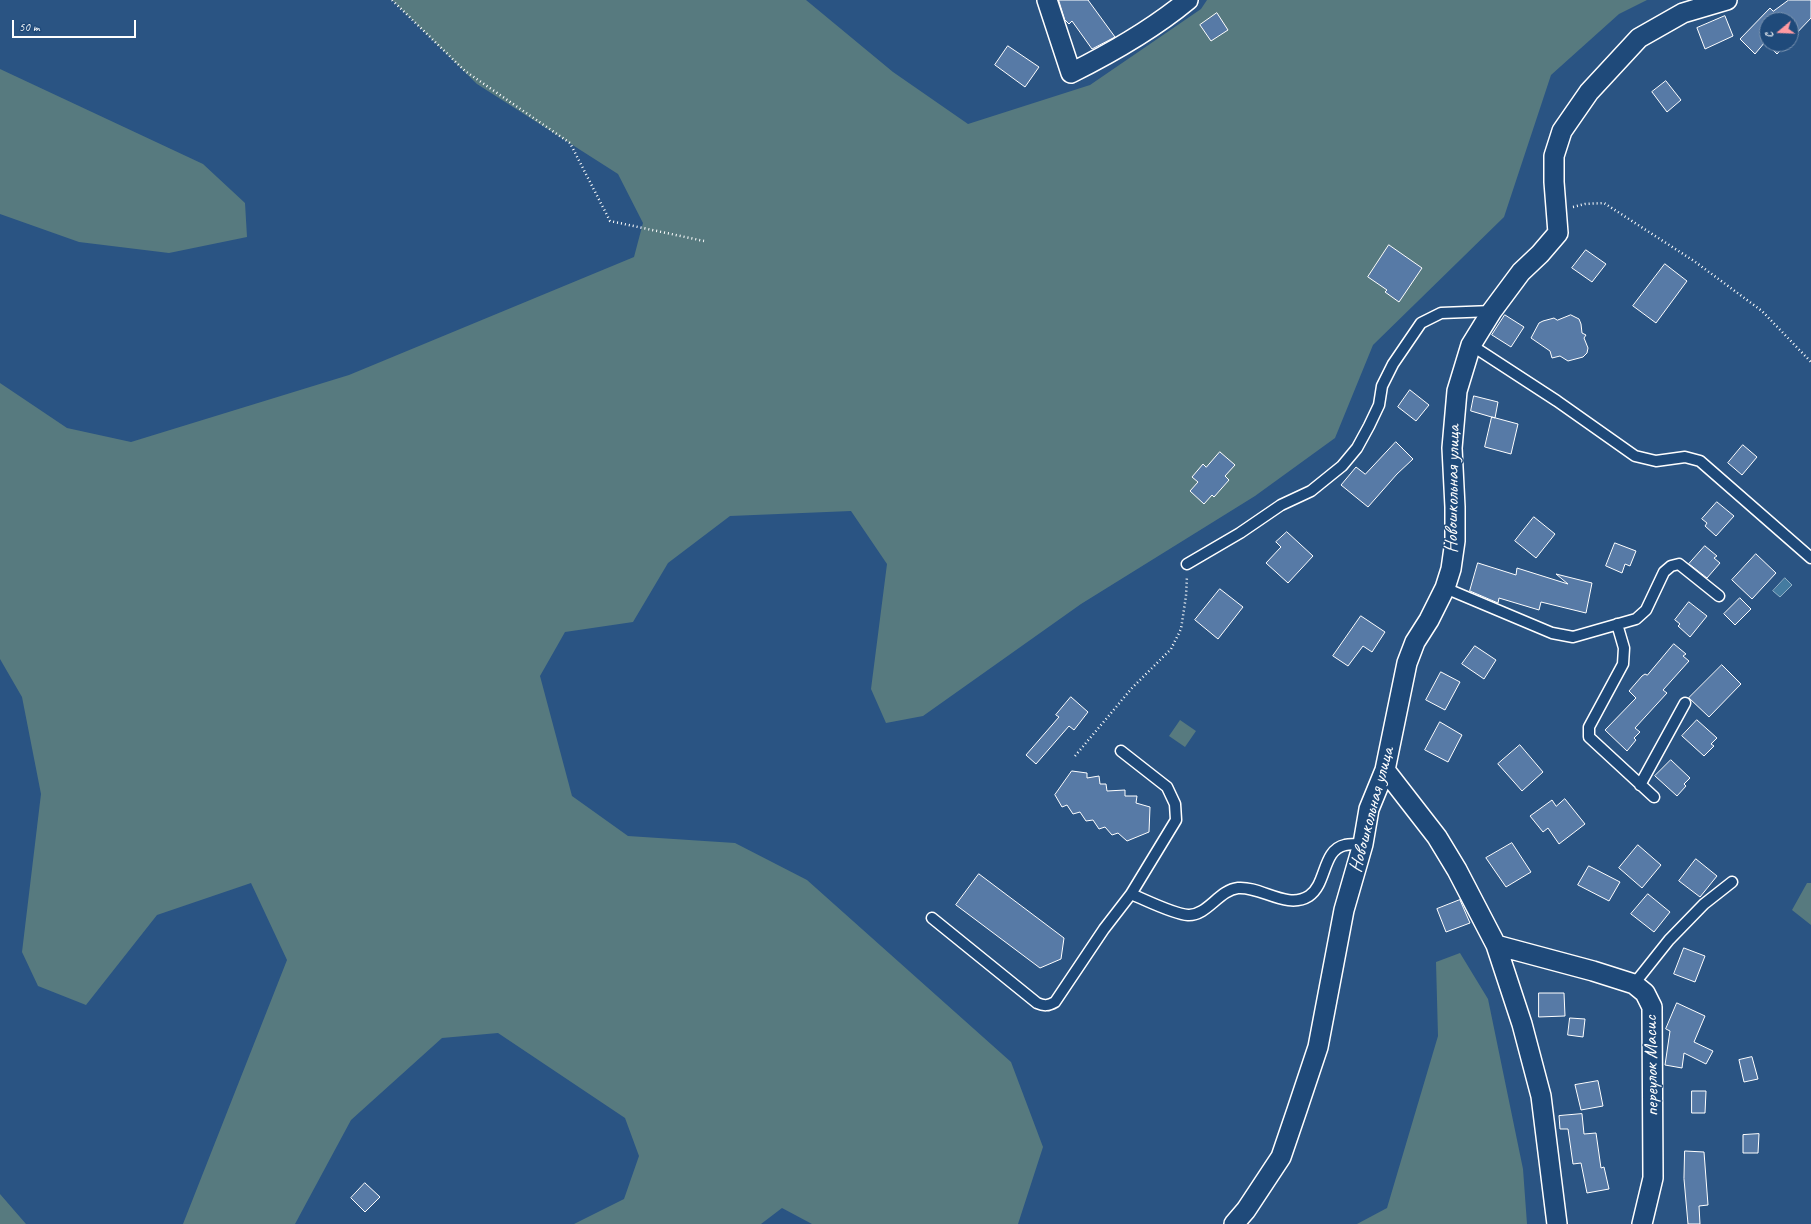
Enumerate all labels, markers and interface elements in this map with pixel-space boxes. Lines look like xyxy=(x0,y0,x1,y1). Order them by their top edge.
scale bar xyxy=(14,12,138,38)
north arrow xyxy=(1759,12,1799,52)
text: 50 m xyxy=(19,19,39,35)
text: С xyxy=(1761,31,1776,40)
street label: Новошкольная улица xyxy=(1440,425,1466,553)
street label: Новошкольная улица xyxy=(1344,745,1400,875)
street label: переулок Масис xyxy=(1640,1015,1664,1117)

